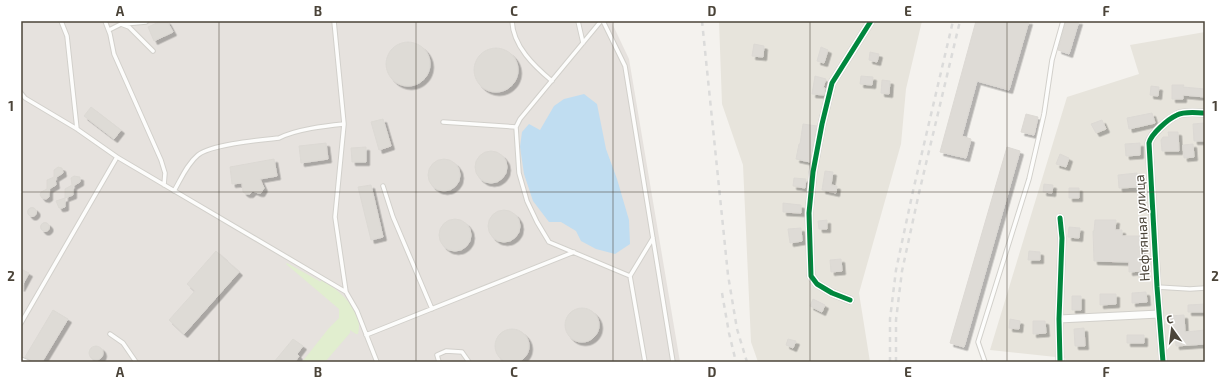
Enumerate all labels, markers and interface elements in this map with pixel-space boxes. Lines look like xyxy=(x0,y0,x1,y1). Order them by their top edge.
text: A xyxy=(116,3,125,19)
text: B xyxy=(314,3,322,19)
text: C xyxy=(510,3,518,19)
text: D xyxy=(708,3,717,19)
text: E xyxy=(904,3,912,19)
text: F xyxy=(1102,3,1110,19)
text: 1 xyxy=(8,98,14,114)
text: 1 xyxy=(1212,98,1218,114)
street label: Нефтяная улица xyxy=(1130,174,1153,282)
text: 2 xyxy=(7,268,15,284)
text: 2 xyxy=(1211,268,1219,284)
north arrow xyxy=(1152,309,1192,349)
text: С xyxy=(1165,312,1175,326)
text: A xyxy=(116,364,125,380)
text: B xyxy=(314,364,322,380)
text: C xyxy=(510,364,518,380)
text: D xyxy=(708,364,717,380)
text: E xyxy=(904,364,912,380)
text: F xyxy=(1102,364,1110,380)

